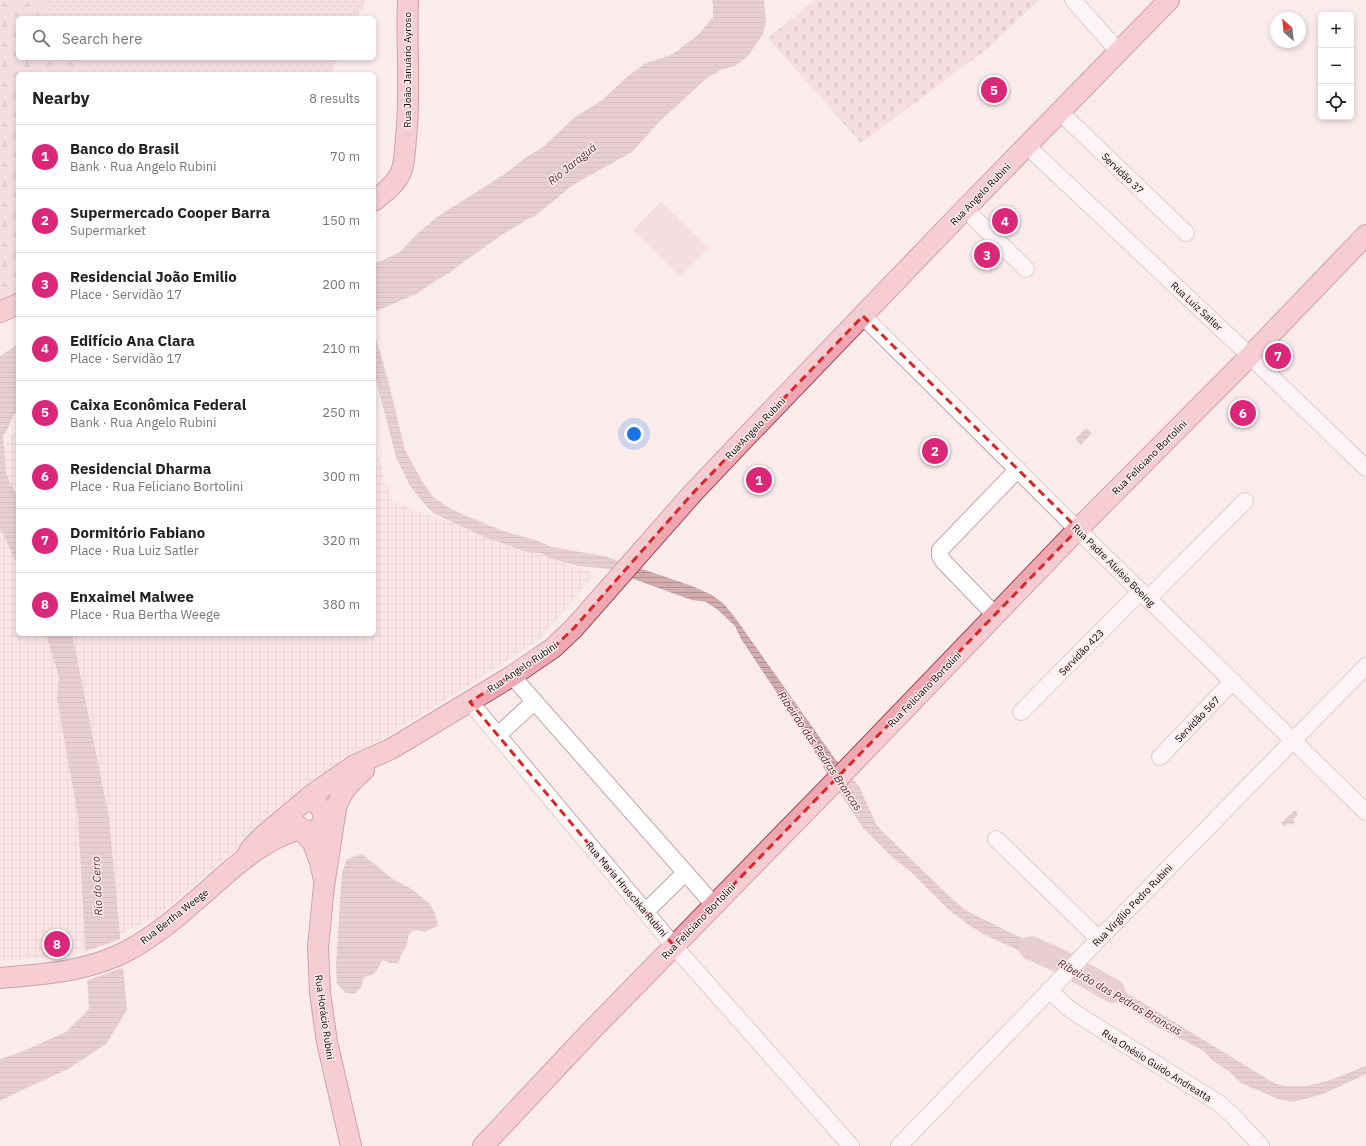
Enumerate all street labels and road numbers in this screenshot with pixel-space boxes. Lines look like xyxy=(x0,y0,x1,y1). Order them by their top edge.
street label: Rua João Januário Ayroso xyxy=(401,12,414,128)
street label: Servidão 37 xyxy=(1099,150,1146,197)
street label: Rua Angelo Rubini xyxy=(947,160,1013,228)
street label: Rua Luiz Satler xyxy=(1168,279,1226,334)
street label: Rua Angelo Rubini xyxy=(722,394,788,462)
street label: Rua Feliciano Bortolini xyxy=(1109,417,1190,498)
street label: Rua Padre Aluísio Boeing xyxy=(1069,521,1158,610)
street label: Servidão 423 xyxy=(1056,626,1107,678)
street label: Rua Angelo Rubini xyxy=(485,639,560,696)
street label: Rua Feliciano Bortolini xyxy=(885,649,964,730)
street label: Servidão 567 xyxy=(1172,693,1223,745)
street label: Rua Maria Hruschka Rubini xyxy=(583,839,670,940)
street label: Rua Virgílio Pedro Rubini xyxy=(1089,861,1175,949)
street label: Rua Feliciano Bortolini xyxy=(659,881,738,962)
street label: Rua Bertha Weege xyxy=(138,885,211,947)
street label: Rua Horácio Rubini xyxy=(312,974,337,1060)
street label: Rua Onésio Guido Andreatta xyxy=(1099,1026,1215,1105)

